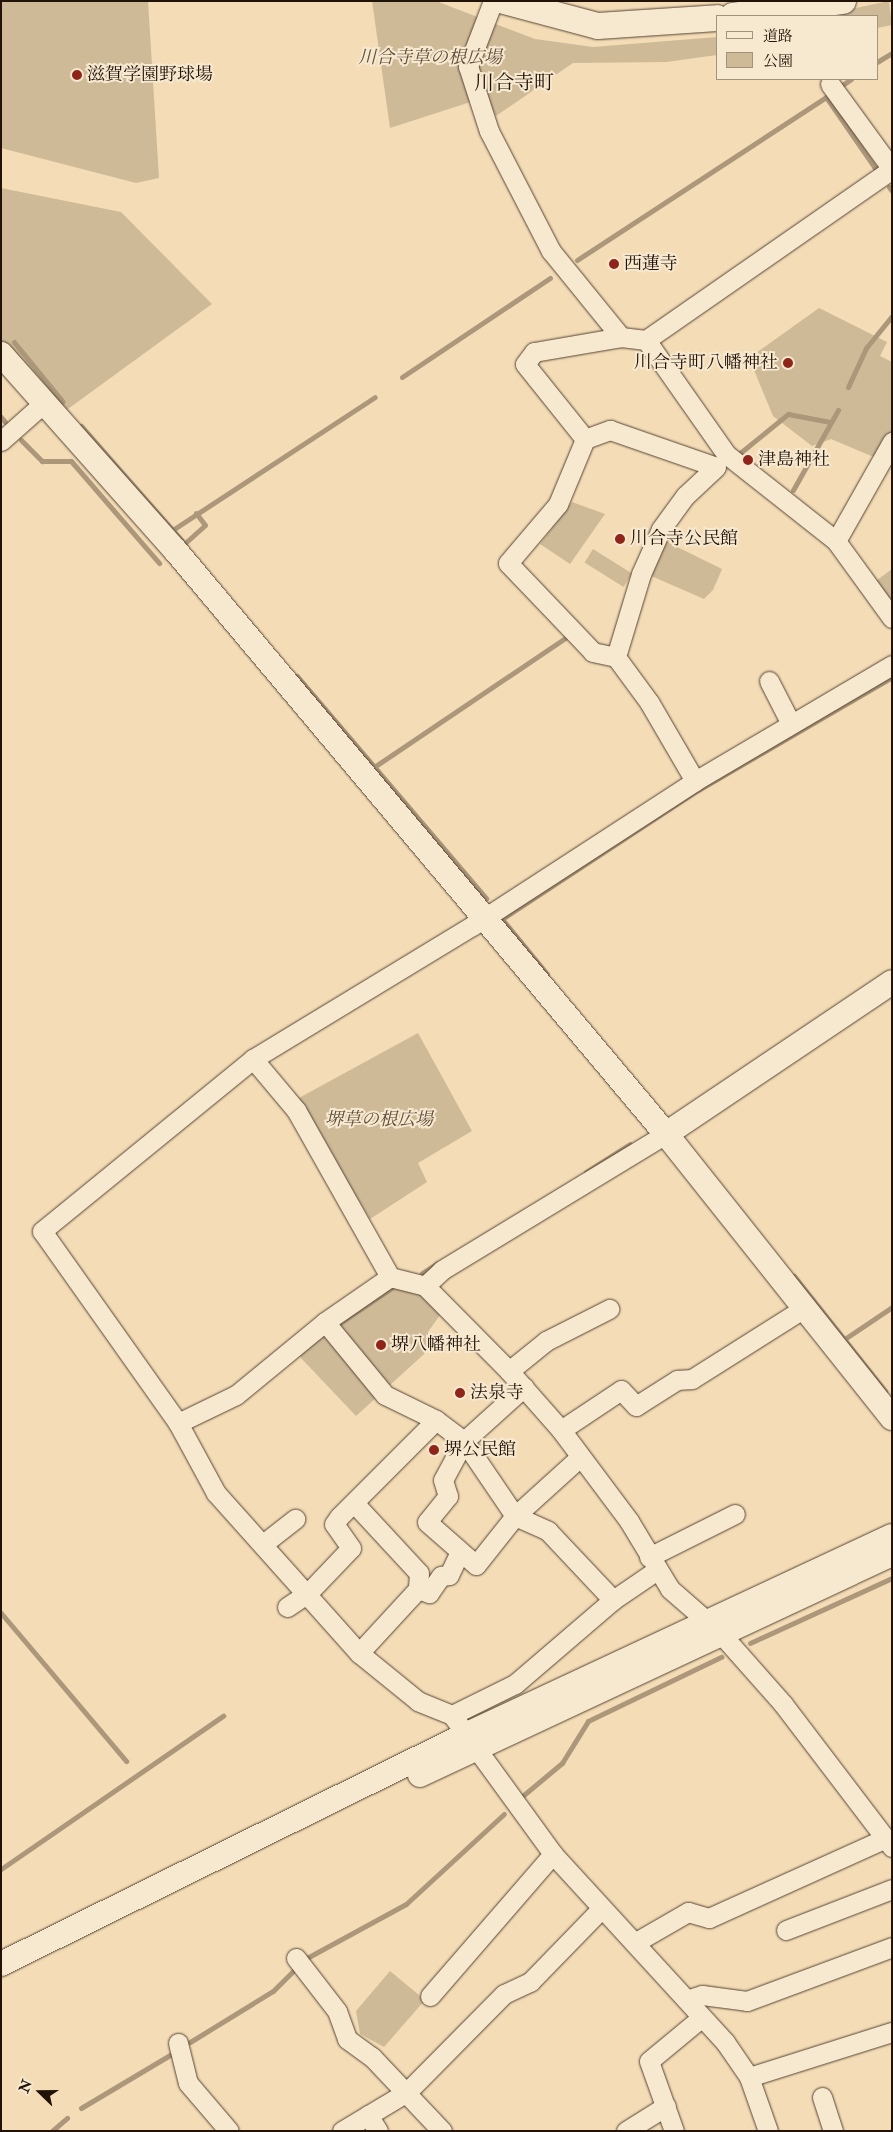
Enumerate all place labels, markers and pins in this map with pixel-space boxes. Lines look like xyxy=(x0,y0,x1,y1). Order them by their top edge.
place label: 滋賀学園野球場 xyxy=(87,64,213,86)
marker: 滋賀学園野球場 xyxy=(71,69,83,81)
place label: 西蓮寺 xyxy=(624,253,678,275)
marker: 西蓮寺 xyxy=(608,258,620,270)
place label: 川合寺町八幡神社 xyxy=(634,352,778,374)
marker: 川合寺町八幡神社 xyxy=(782,357,794,369)
place label: 津島神社 xyxy=(758,449,830,471)
marker: 津島神社 xyxy=(742,454,754,466)
place label: 川合寺公民館 xyxy=(630,528,738,550)
marker: 川合寺公民館 xyxy=(614,533,626,545)
place label: 堺八幡神社 xyxy=(391,1334,481,1356)
marker: 堺八幡神社 xyxy=(375,1339,387,1351)
place label: 法泉寺 xyxy=(470,1382,524,1404)
marker: 法泉寺 xyxy=(454,1387,466,1399)
place label: 堺公民館 xyxy=(444,1439,516,1461)
marker: 堺公民館 xyxy=(428,1444,440,1456)

